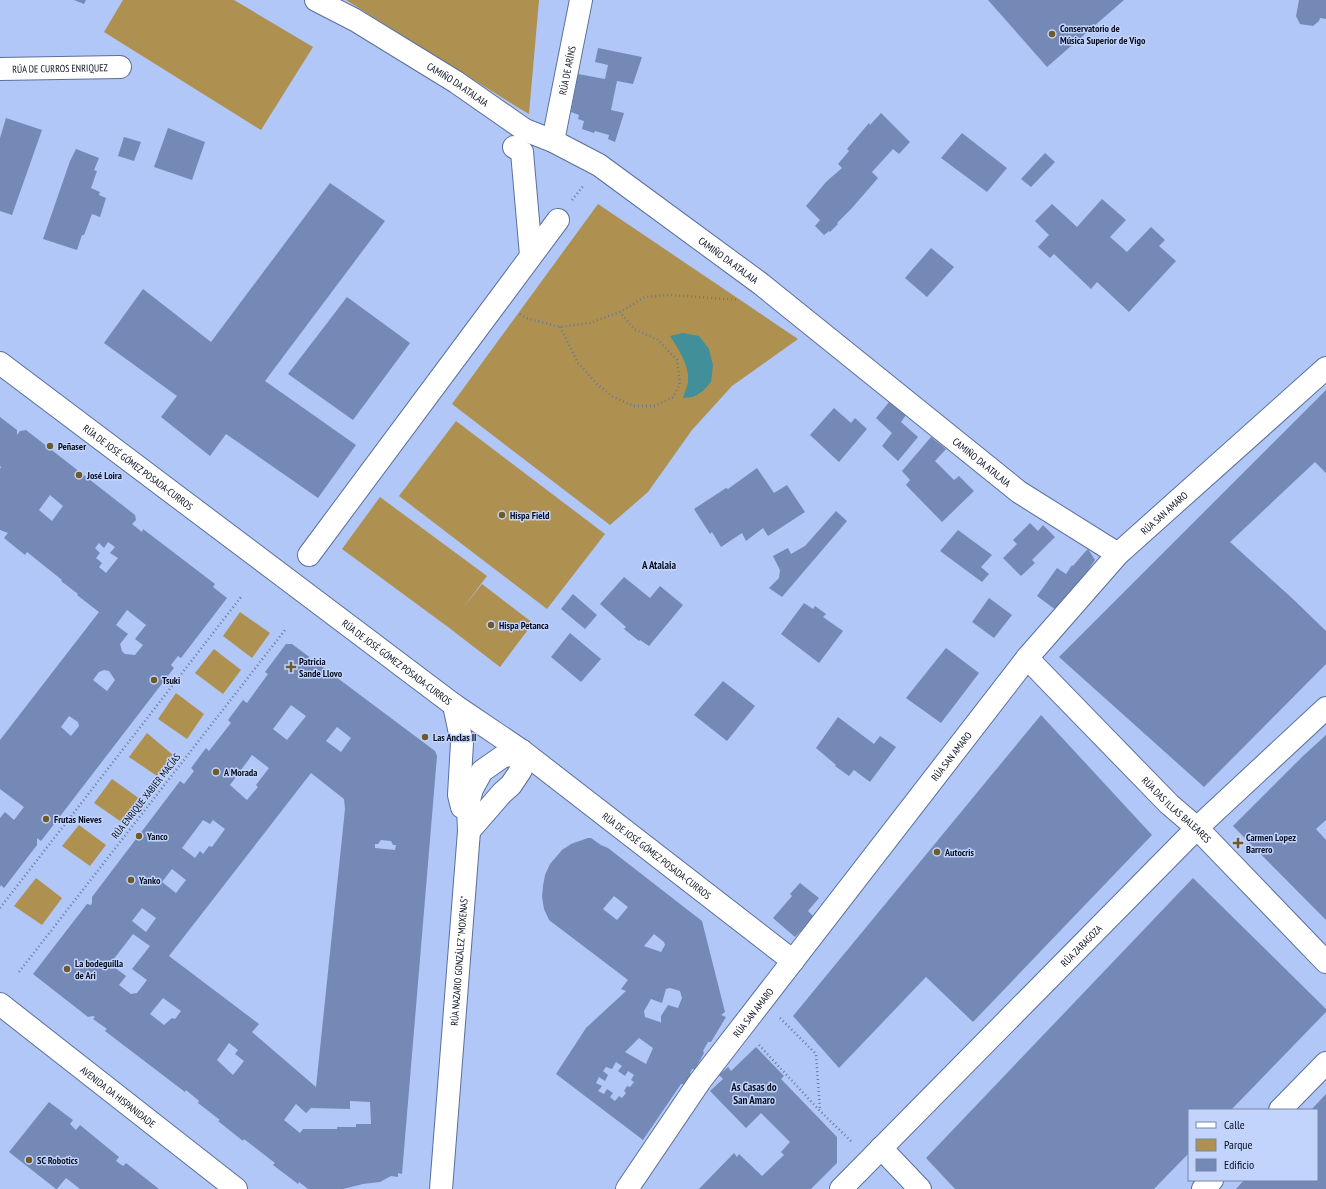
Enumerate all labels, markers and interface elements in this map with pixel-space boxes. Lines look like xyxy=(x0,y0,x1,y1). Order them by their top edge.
place label: Conservatorio de Música Superior de Vigo xyxy=(1060,22,1146,47)
marker: Conservatorio de Música Superior de Vigo xyxy=(1047,29,1057,39)
street label: RÚA DE ARÍNS xyxy=(556,45,578,96)
street label: CAMIÑO DA ATALAIA xyxy=(425,59,491,109)
street label: RÚA DE CURROS ENRIQUEZ xyxy=(12,61,108,75)
street label: CAMIÑO DA ATALAIA xyxy=(696,234,761,287)
street label: RÚA DE JOSÉ GÓMEZ POSADA-CURROS xyxy=(81,421,196,513)
street label: CAMIÑO DA ATALAIA xyxy=(950,435,1014,490)
place label: Peñaser xyxy=(58,440,86,453)
marker: Peñaser xyxy=(45,441,55,451)
place label: José Loira xyxy=(86,469,122,482)
marker: José Loira xyxy=(74,470,84,480)
street label: RÚA SAN AMARO xyxy=(1138,488,1191,537)
place label: Hispa Field xyxy=(510,509,550,522)
marker: Hispa Field xyxy=(497,510,507,520)
district label: A Atalaia xyxy=(641,558,677,572)
street label: RÚA DE JOSÉ GÓMEZ POSADA-CURROS xyxy=(339,616,455,708)
place label: Hispa Petanca xyxy=(499,619,549,632)
marker: Hispa Petanca xyxy=(486,620,496,630)
place label: Patricia Sande Llovo xyxy=(299,655,343,680)
marker: Patricia Sande Llovo xyxy=(286,662,296,672)
place label: Tsuki xyxy=(162,674,180,687)
marker: Tsuki xyxy=(149,675,159,685)
street label: RÚA SAN AMARO xyxy=(928,729,975,783)
place label: Las Anclas II xyxy=(433,731,476,744)
marker: Las Anclas II xyxy=(420,732,430,742)
street label: RÚA ENRIQUE XABIER MACÍAS xyxy=(109,751,183,841)
place label: A Morada xyxy=(223,766,257,779)
marker: A Morada xyxy=(211,767,221,777)
street label: RÚA DAS ILLAS BALEARES xyxy=(1139,774,1214,845)
street label: RÚA DE JOSÉ GÓMEZ POSADA-CURROS xyxy=(600,809,714,902)
place label: Frutas Nieves xyxy=(54,813,102,826)
marker: Frutas Nieves xyxy=(41,814,51,824)
place label: Yanco xyxy=(146,830,168,843)
marker: Yanco xyxy=(134,831,144,841)
place label: Carmen Lopez Barrero xyxy=(1246,831,1296,856)
marker: Carmen Lopez Barrero xyxy=(1233,838,1243,848)
place label: Autocris xyxy=(944,846,975,859)
marker: Autocris xyxy=(932,847,942,857)
place label: Yanko xyxy=(138,874,161,887)
marker: Yanko xyxy=(126,875,136,885)
street label: RÚA NAZARIO GONZÁLEZ "MOXENAS" xyxy=(447,895,470,1026)
street label: RÚA ZARAGOZA xyxy=(1058,922,1105,969)
place label: La bodeguilla de Ari xyxy=(75,957,123,982)
marker: La bodeguilla de Ari xyxy=(62,964,72,974)
street label: RÚA SAN AMARO xyxy=(730,985,776,1040)
street label: AVENIDA DA HISPANIDADE xyxy=(78,1063,158,1130)
district label: As Casas do San Amaro xyxy=(730,1080,777,1107)
legend xyxy=(1188,1109,1318,1181)
text: Calle xyxy=(1224,1117,1245,1132)
text: Parque xyxy=(1224,1137,1253,1152)
place label: SC Robotics xyxy=(37,1154,78,1167)
marker: SC Robotics xyxy=(24,1155,34,1165)
text: Edificio xyxy=(1224,1157,1254,1172)

